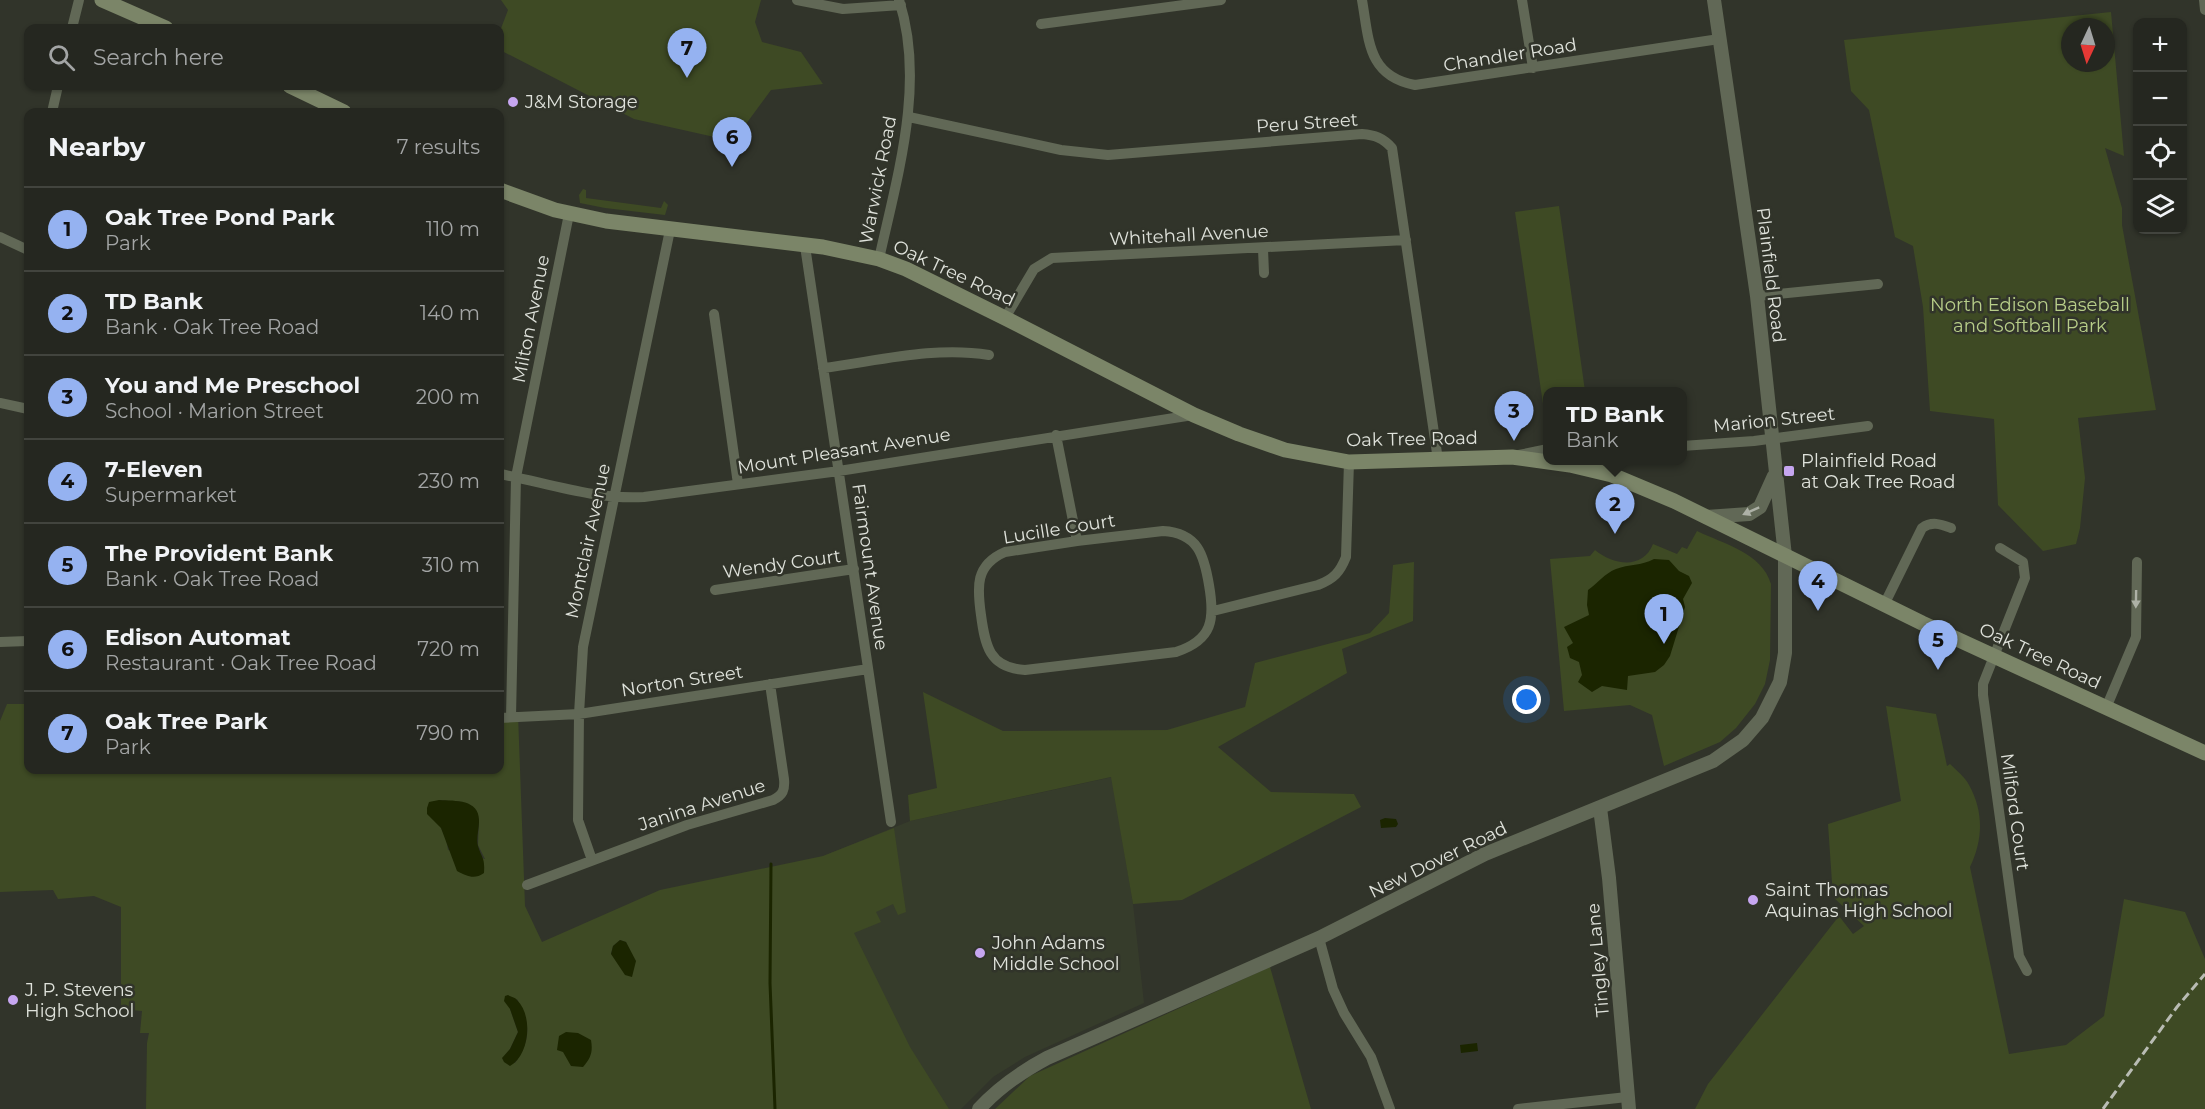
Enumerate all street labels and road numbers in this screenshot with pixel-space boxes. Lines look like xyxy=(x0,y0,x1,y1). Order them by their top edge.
street label: Chandler Road xyxy=(1442,34,1578,76)
street label: Peru Street xyxy=(1255,108,1359,138)
street label: Warwick Road xyxy=(855,114,901,246)
street label: Plainfield Road xyxy=(1752,206,1790,344)
street label: Whitehall Avenue xyxy=(1109,220,1269,250)
street label: Oak Tree Road xyxy=(890,235,1018,311)
street label: Milton Avenue xyxy=(508,253,554,385)
street label: Marion Street xyxy=(1712,403,1836,437)
street label: Mount Pleasant Avenue xyxy=(736,423,952,479)
street label: Oak Tree Road xyxy=(1346,427,1478,451)
street label: Montclair Avenue xyxy=(561,461,615,620)
street label: Fairmount Avenue xyxy=(847,482,893,652)
street label: Lucille Court xyxy=(1001,509,1117,549)
street label: Wendy Court xyxy=(721,545,843,583)
street label: Oak Tree Road xyxy=(1976,618,2104,694)
street label: Norton Street xyxy=(620,661,744,701)
street label: Milford Court xyxy=(1996,752,2034,872)
street label: Janina Avenue xyxy=(635,774,768,836)
street label: New Dover Road xyxy=(1365,817,1511,903)
street label: Tingley Lane xyxy=(1582,902,1614,1018)

